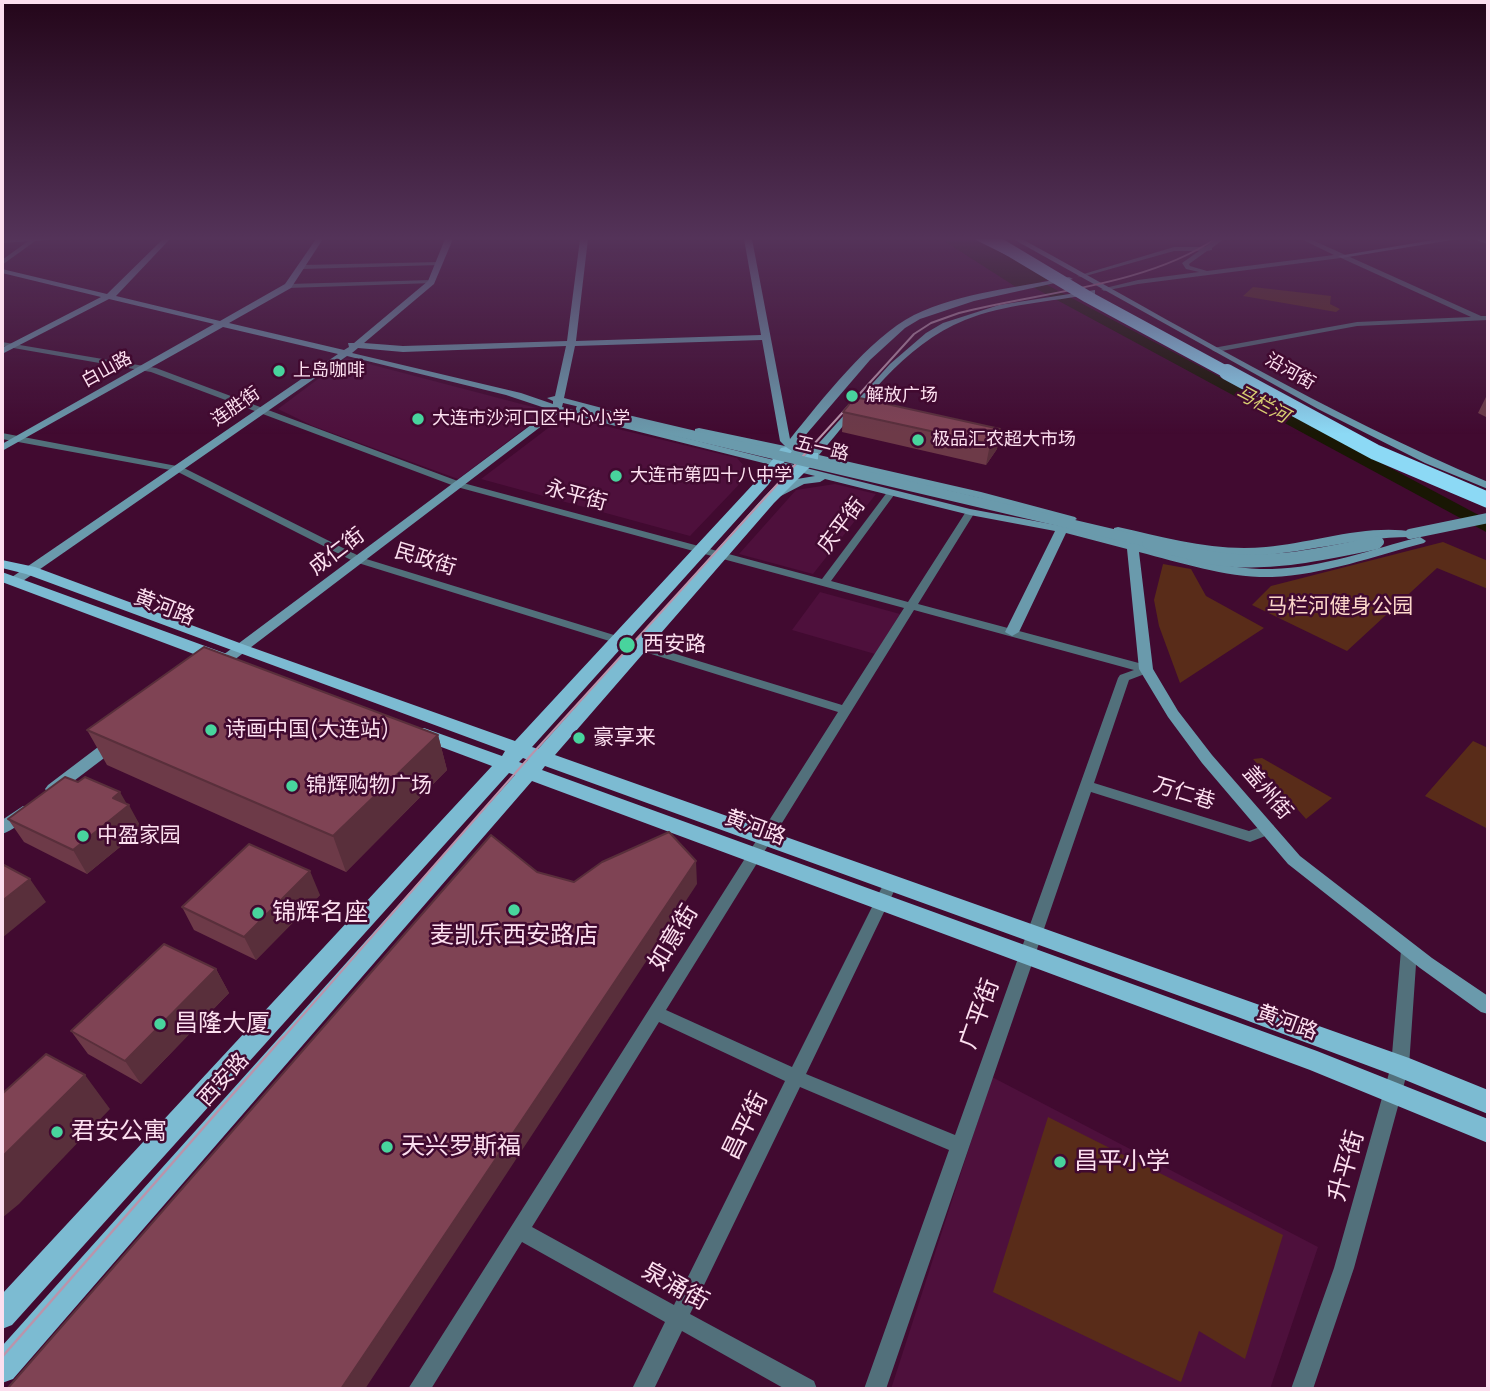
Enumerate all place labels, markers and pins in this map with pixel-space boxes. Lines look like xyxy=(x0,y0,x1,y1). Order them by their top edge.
place label: 上岛咖啡 xyxy=(293,360,365,382)
marker: 上岛咖啡 xyxy=(271,363,287,379)
place label: 解放广场 xyxy=(866,385,938,407)
marker: 解放广场 xyxy=(844,388,860,404)
place label: 大连市沙河口区中心小学 xyxy=(432,408,630,430)
marker: 大连市沙河口区中心小学 xyxy=(410,411,426,427)
place label: 极品汇农超大市场 xyxy=(932,429,1076,451)
marker: 极品汇农超大市场 xyxy=(910,432,926,448)
place label: 大连市第四十八中学 xyxy=(630,465,792,487)
marker: 大连市第四十八中学 xyxy=(608,468,624,484)
place label: 西安路 xyxy=(643,632,706,658)
marker: 西安路 xyxy=(617,635,637,655)
place label: 诗画中国(大连站) xyxy=(225,717,390,743)
marker: 诗画中国(大连站) xyxy=(203,722,219,738)
place label: 豪享来 xyxy=(593,725,656,751)
marker: 豪享来 xyxy=(571,730,587,746)
place label: 锦辉购物广场 xyxy=(306,773,432,799)
marker: 锦辉购物广场 xyxy=(284,778,300,794)
place label: 中盈家园 xyxy=(97,823,181,849)
marker: 中盈家园 xyxy=(75,828,91,844)
place label: 锦辉名座 xyxy=(272,899,368,927)
marker: 麦凯乐西安路店 xyxy=(506,902,522,918)
marker: 锦辉名座 xyxy=(250,905,266,921)
place label: 麦凯乐西安路店 xyxy=(430,922,598,950)
place label: 昌隆大厦 xyxy=(174,1010,270,1038)
marker: 昌隆大厦 xyxy=(152,1016,168,1032)
place label: 君安公寓 xyxy=(71,1118,167,1146)
marker: 君安公寓 xyxy=(49,1124,65,1140)
place label: 天兴罗斯福 xyxy=(401,1133,521,1161)
marker: 天兴罗斯福 xyxy=(379,1139,395,1155)
place label: 昌平小学 xyxy=(1074,1148,1170,1176)
marker: 昌平小学 xyxy=(1052,1154,1068,1170)

